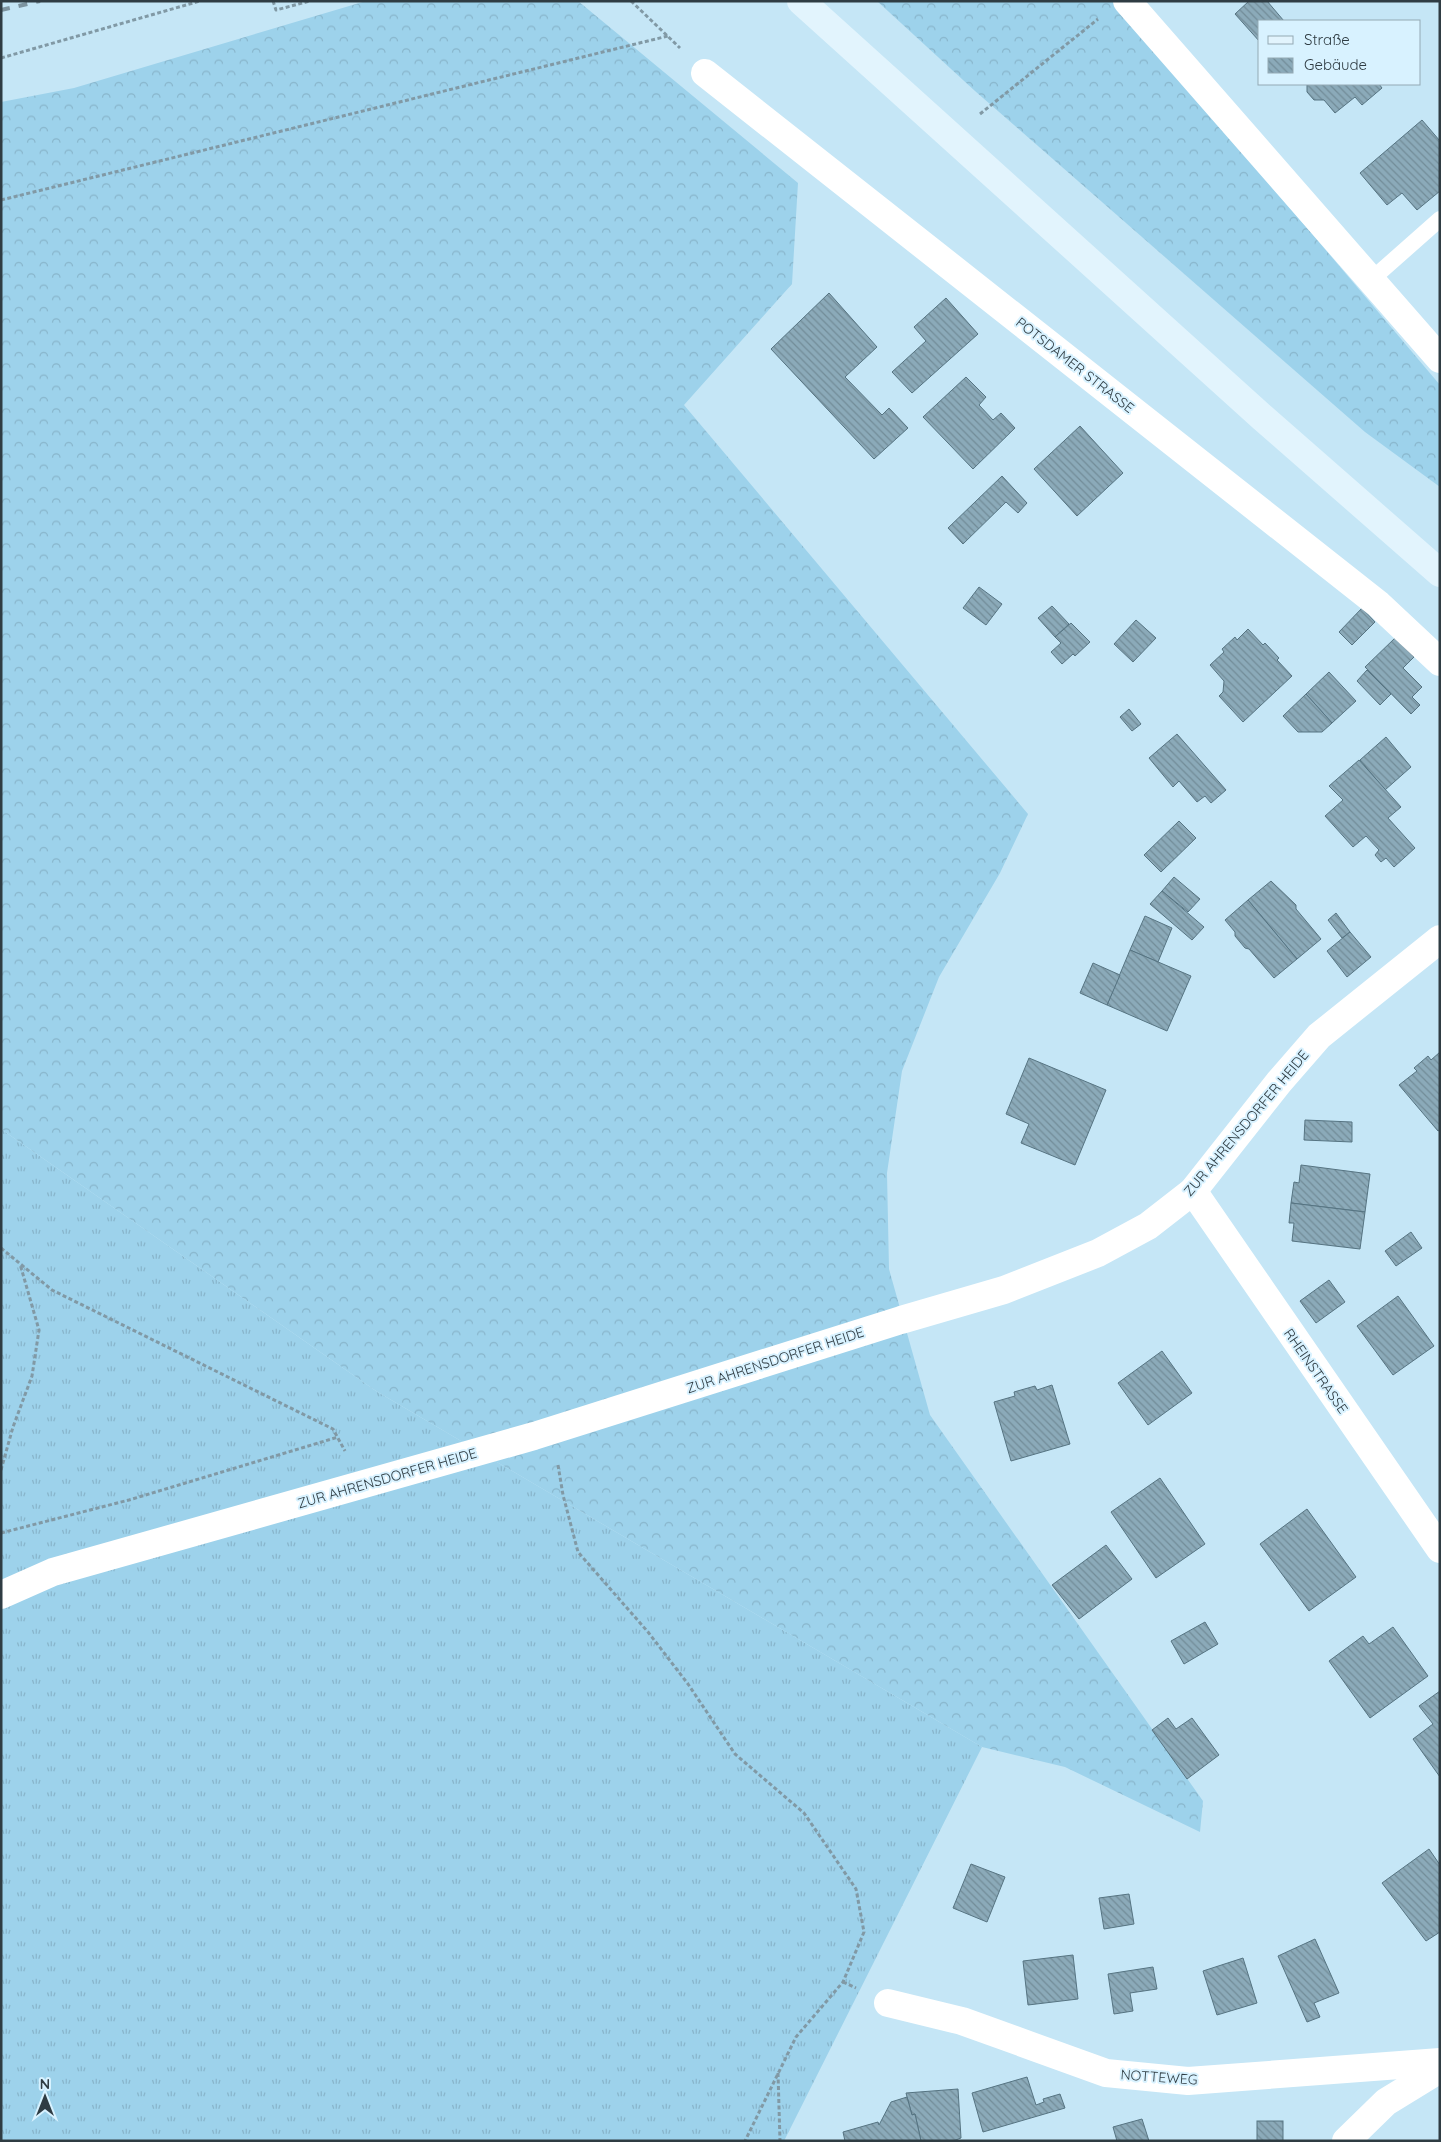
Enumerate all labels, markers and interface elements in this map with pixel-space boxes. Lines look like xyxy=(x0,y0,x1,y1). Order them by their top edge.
legend xyxy=(1258,20,1421,85)
text: Straße xyxy=(1304,30,1350,49)
text: Gebäude xyxy=(1304,55,1367,74)
street label: POTSDAMER STRASSE xyxy=(1012,313,1138,417)
street label: ZUR AHRENSDORFER HEIDE xyxy=(1179,1046,1313,1200)
street label: ZUR AHRENSDORFER HEIDE xyxy=(684,1323,866,1397)
street label: RHEINSTRASSE xyxy=(1280,1325,1352,1417)
street label: ZUR AHRENSDORFER HEIDE xyxy=(295,1444,479,1512)
street label: NOTTEWEG xyxy=(1120,2065,1198,2089)
north arrow xyxy=(20,2072,70,2122)
text: N xyxy=(40,2075,50,2093)

